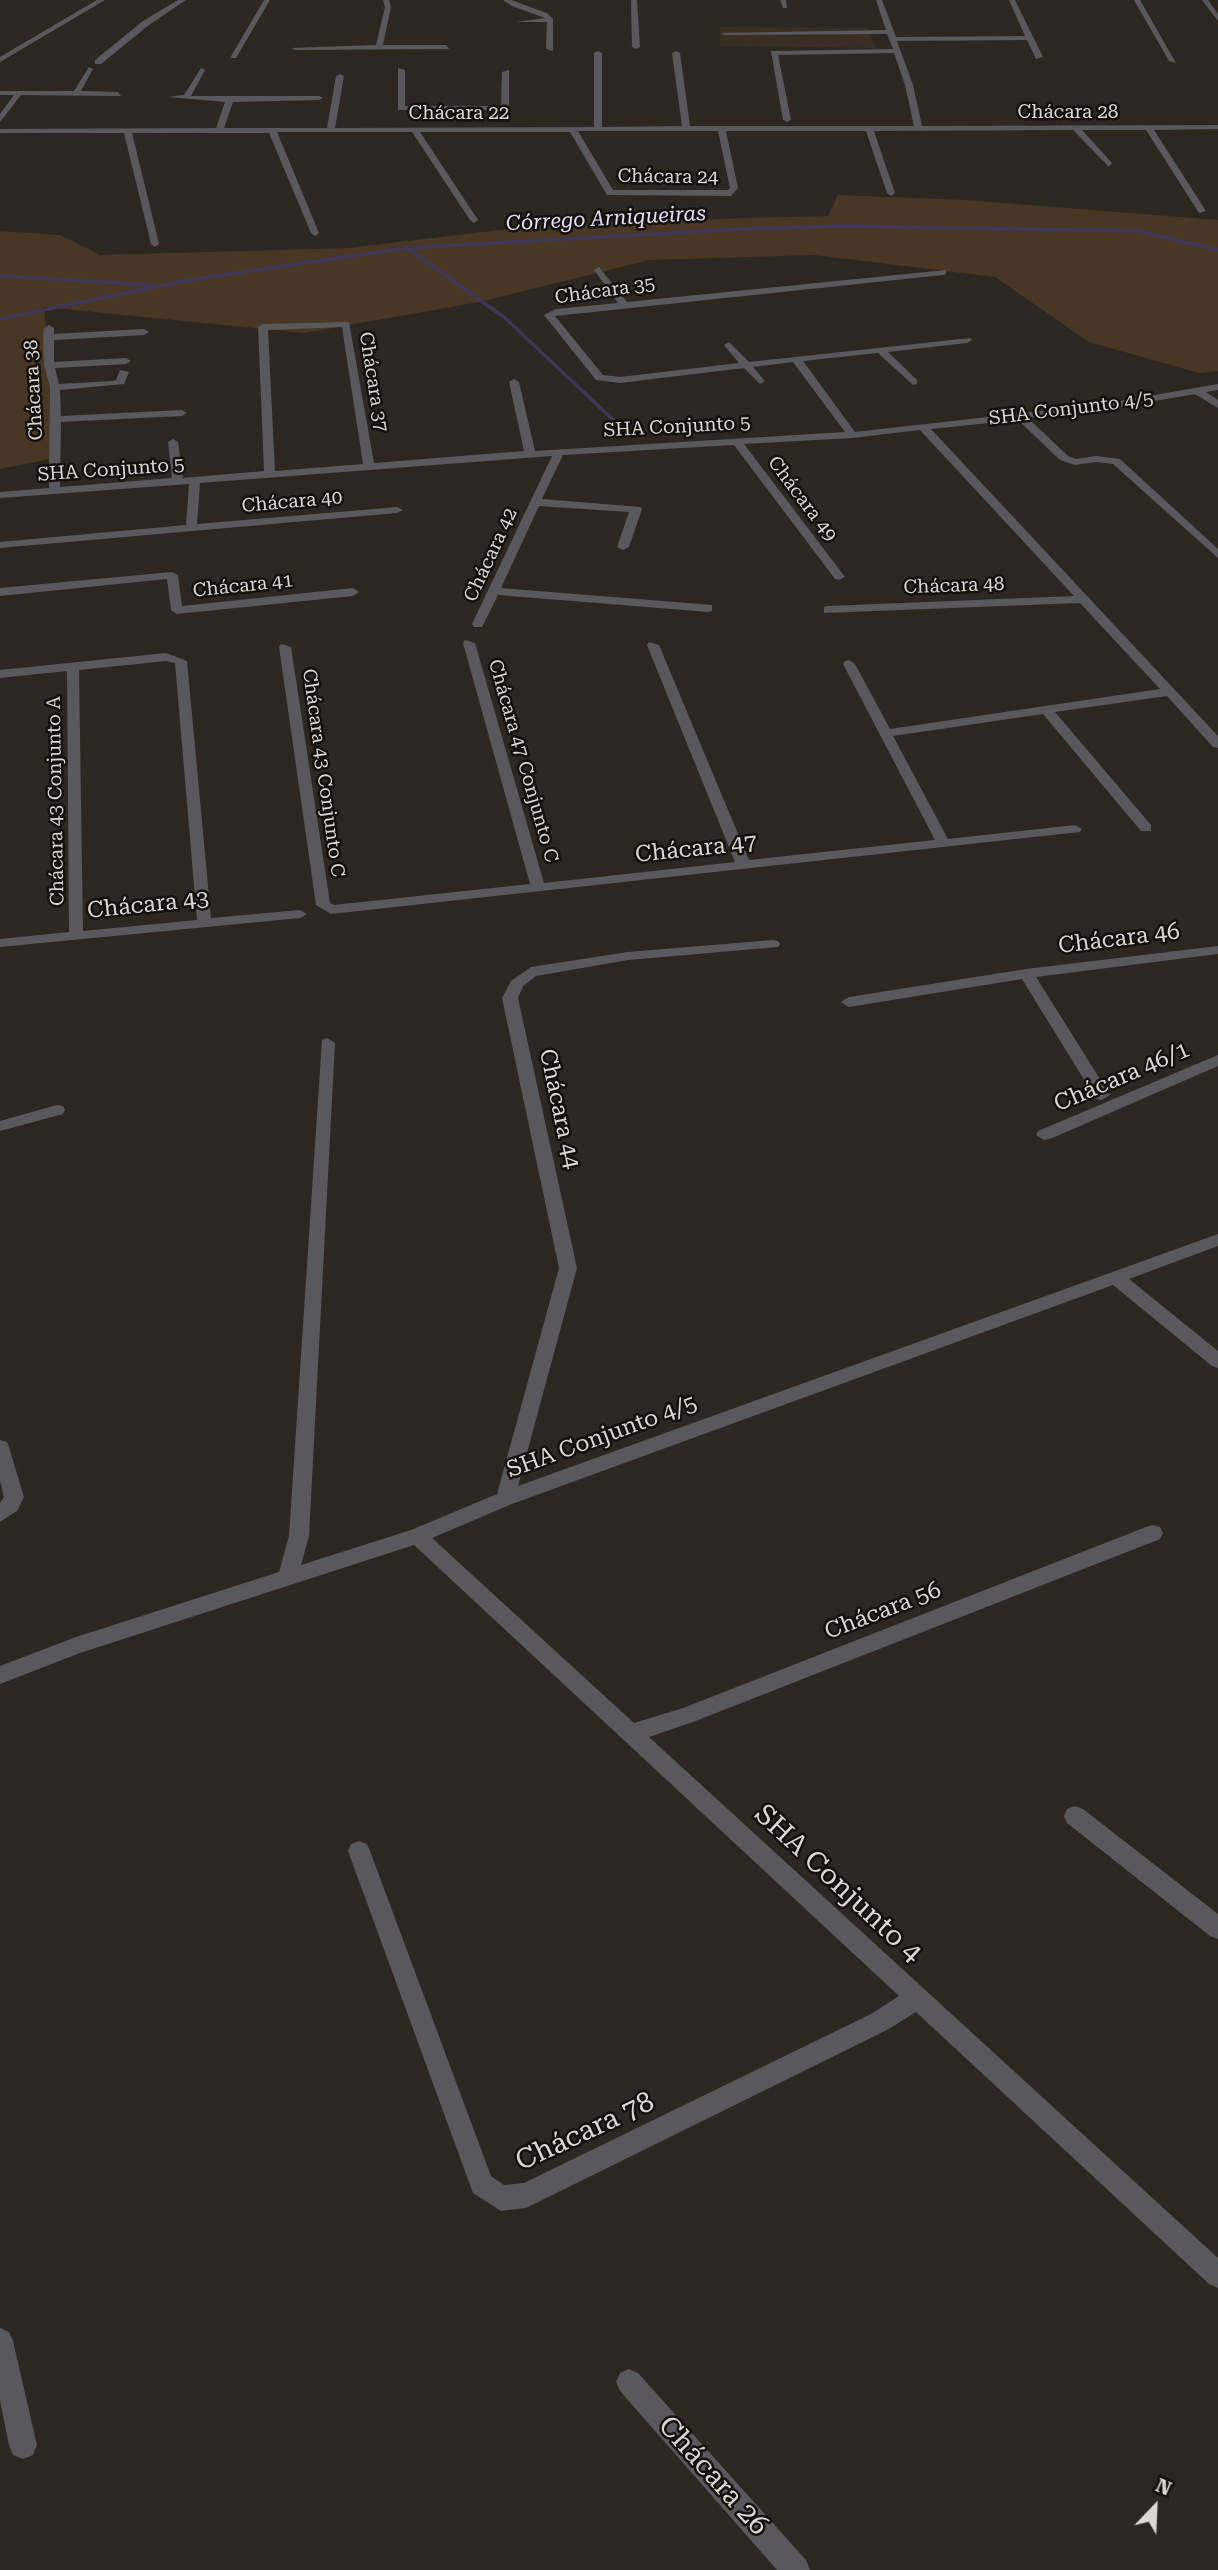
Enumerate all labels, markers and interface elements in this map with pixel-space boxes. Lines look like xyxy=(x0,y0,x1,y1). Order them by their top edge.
street label: Chácara 28 xyxy=(1018,101,1118,123)
street label: Chácara 22 xyxy=(409,102,509,124)
street label: Chácara 24 xyxy=(617,165,719,189)
water label: Córrego Arniqueiras xyxy=(505,201,707,237)
street label: Chácara 35 xyxy=(553,273,657,309)
street label: Chácara 37 xyxy=(354,330,392,434)
street label: Chácara 38 xyxy=(20,339,48,441)
street label: SHA Conjunto 4/5 xyxy=(987,388,1155,430)
street label: SHA Conjunto 5 xyxy=(603,412,751,442)
street label: Chácara 49 xyxy=(763,452,841,546)
street label: SHA Conjunto 5 xyxy=(37,453,185,487)
street label: Chácara 40 xyxy=(241,486,343,518)
street label: Chácara 42 xyxy=(459,504,523,606)
street label: Chácara 41 xyxy=(192,569,294,603)
street label: Chácara 48 xyxy=(903,573,1005,599)
street label: Chácara 47 Conjunto C xyxy=(483,657,563,865)
street label: Chácara 43 Conjunto C xyxy=(297,667,349,879)
street label: Chácara 43 Conjunto A xyxy=(43,696,69,906)
street label: Chácara 47 xyxy=(634,829,758,869)
street label: Chácara 43 xyxy=(86,885,210,925)
street label: Chácara 46 xyxy=(1057,918,1181,960)
street label: Chácara 46/1 xyxy=(1050,1036,1194,1118)
street label: Chácara 44 xyxy=(533,1046,585,1172)
street label: SHA Conjunto 4/5 xyxy=(503,1390,701,1484)
street label: Chácara 56 xyxy=(821,1576,945,1646)
street label: SHA Conjunto 4 xyxy=(747,1798,929,1970)
street label: Chácara 78 xyxy=(510,2085,660,2179)
street label: Chácara 26 xyxy=(651,2409,775,2543)
north arrow xyxy=(1120,2472,1190,2542)
text: N xyxy=(1152,2474,1175,2501)

